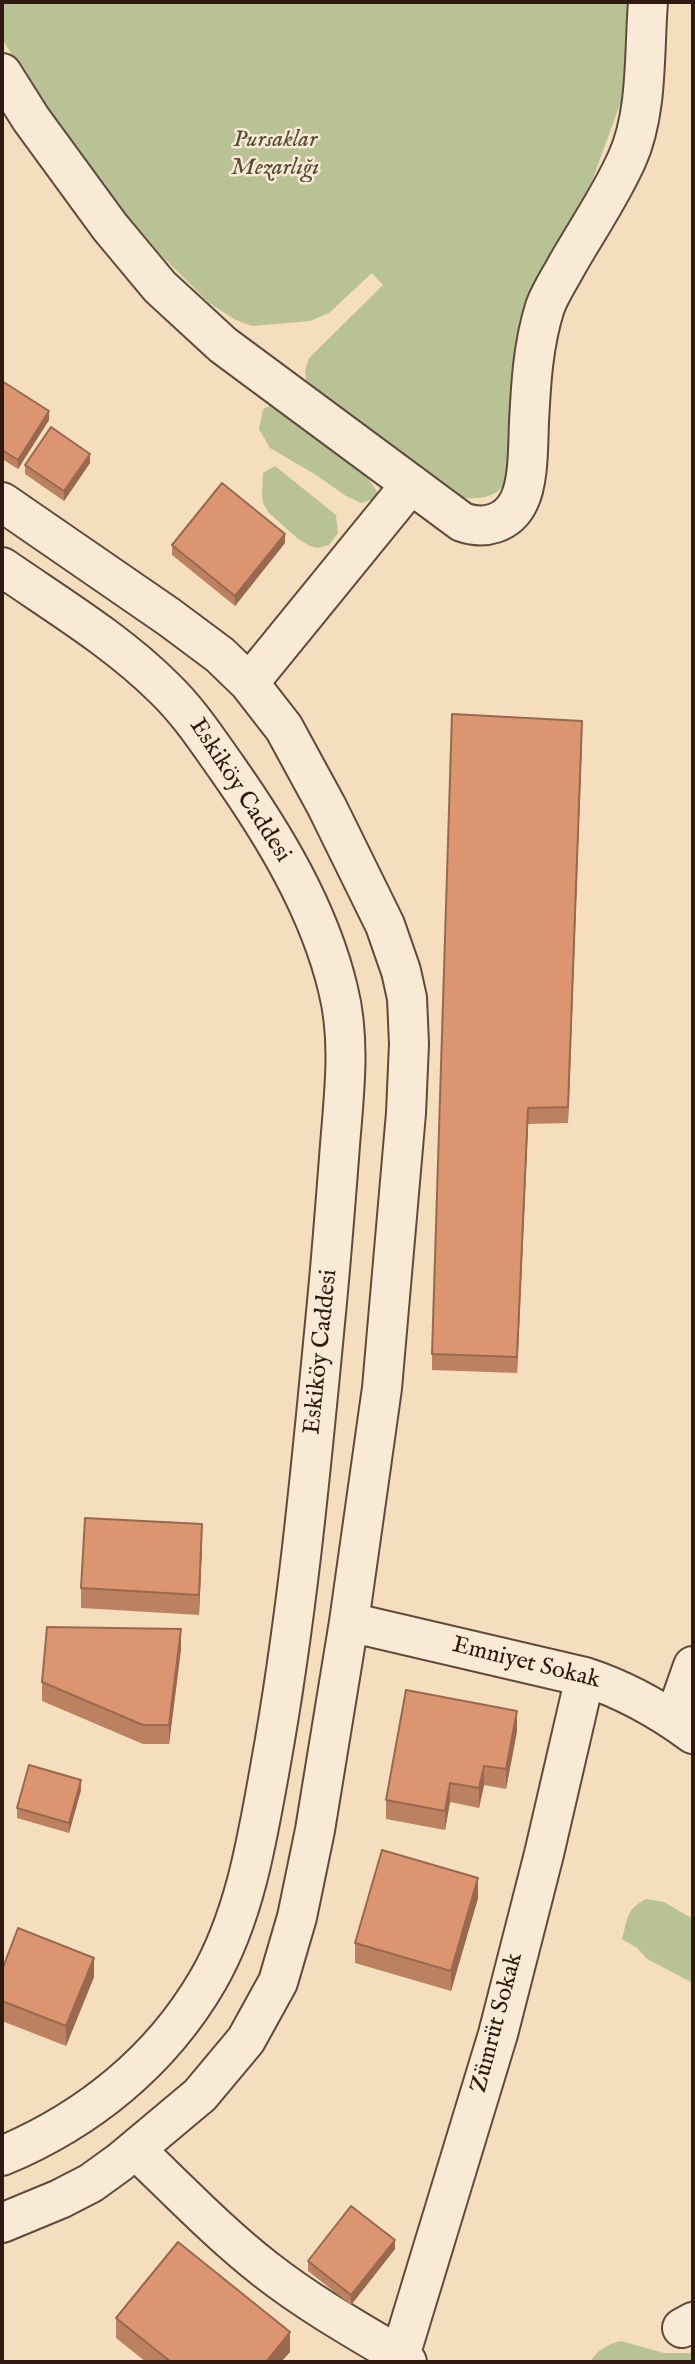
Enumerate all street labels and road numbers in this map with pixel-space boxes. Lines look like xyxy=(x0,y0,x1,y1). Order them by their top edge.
street label: Eskiköy Caddesi xyxy=(182,714,296,868)
street label: Eskiköy Caddesi xyxy=(299,1268,345,1436)
street label: Emniyet Sokak xyxy=(449,1632,603,1696)
street label: Zümrüt Sokak xyxy=(465,1950,531,2096)

